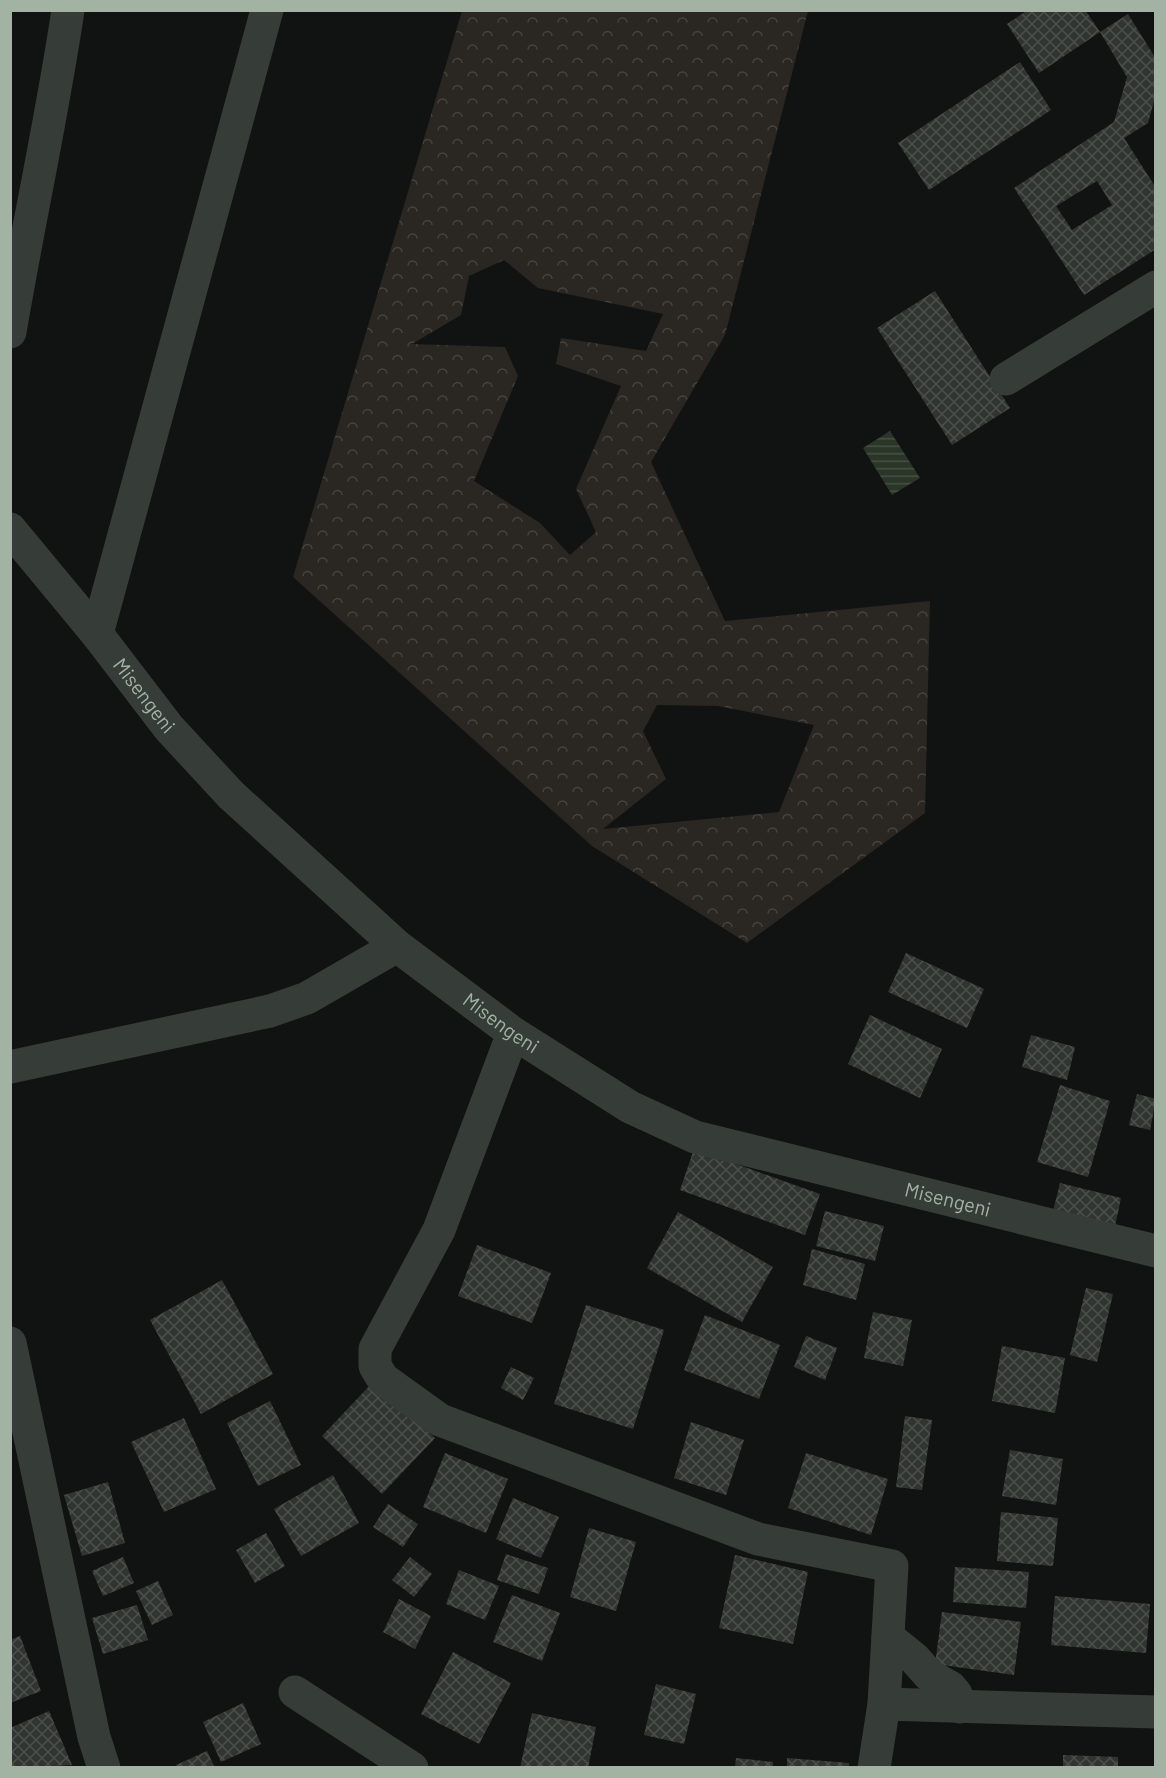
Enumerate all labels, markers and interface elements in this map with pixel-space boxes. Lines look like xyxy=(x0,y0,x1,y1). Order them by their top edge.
street label: Misengeni xyxy=(109,653,181,738)
street label: Misengeni xyxy=(459,987,544,1057)
street label: Misengeni xyxy=(903,1176,994,1221)

